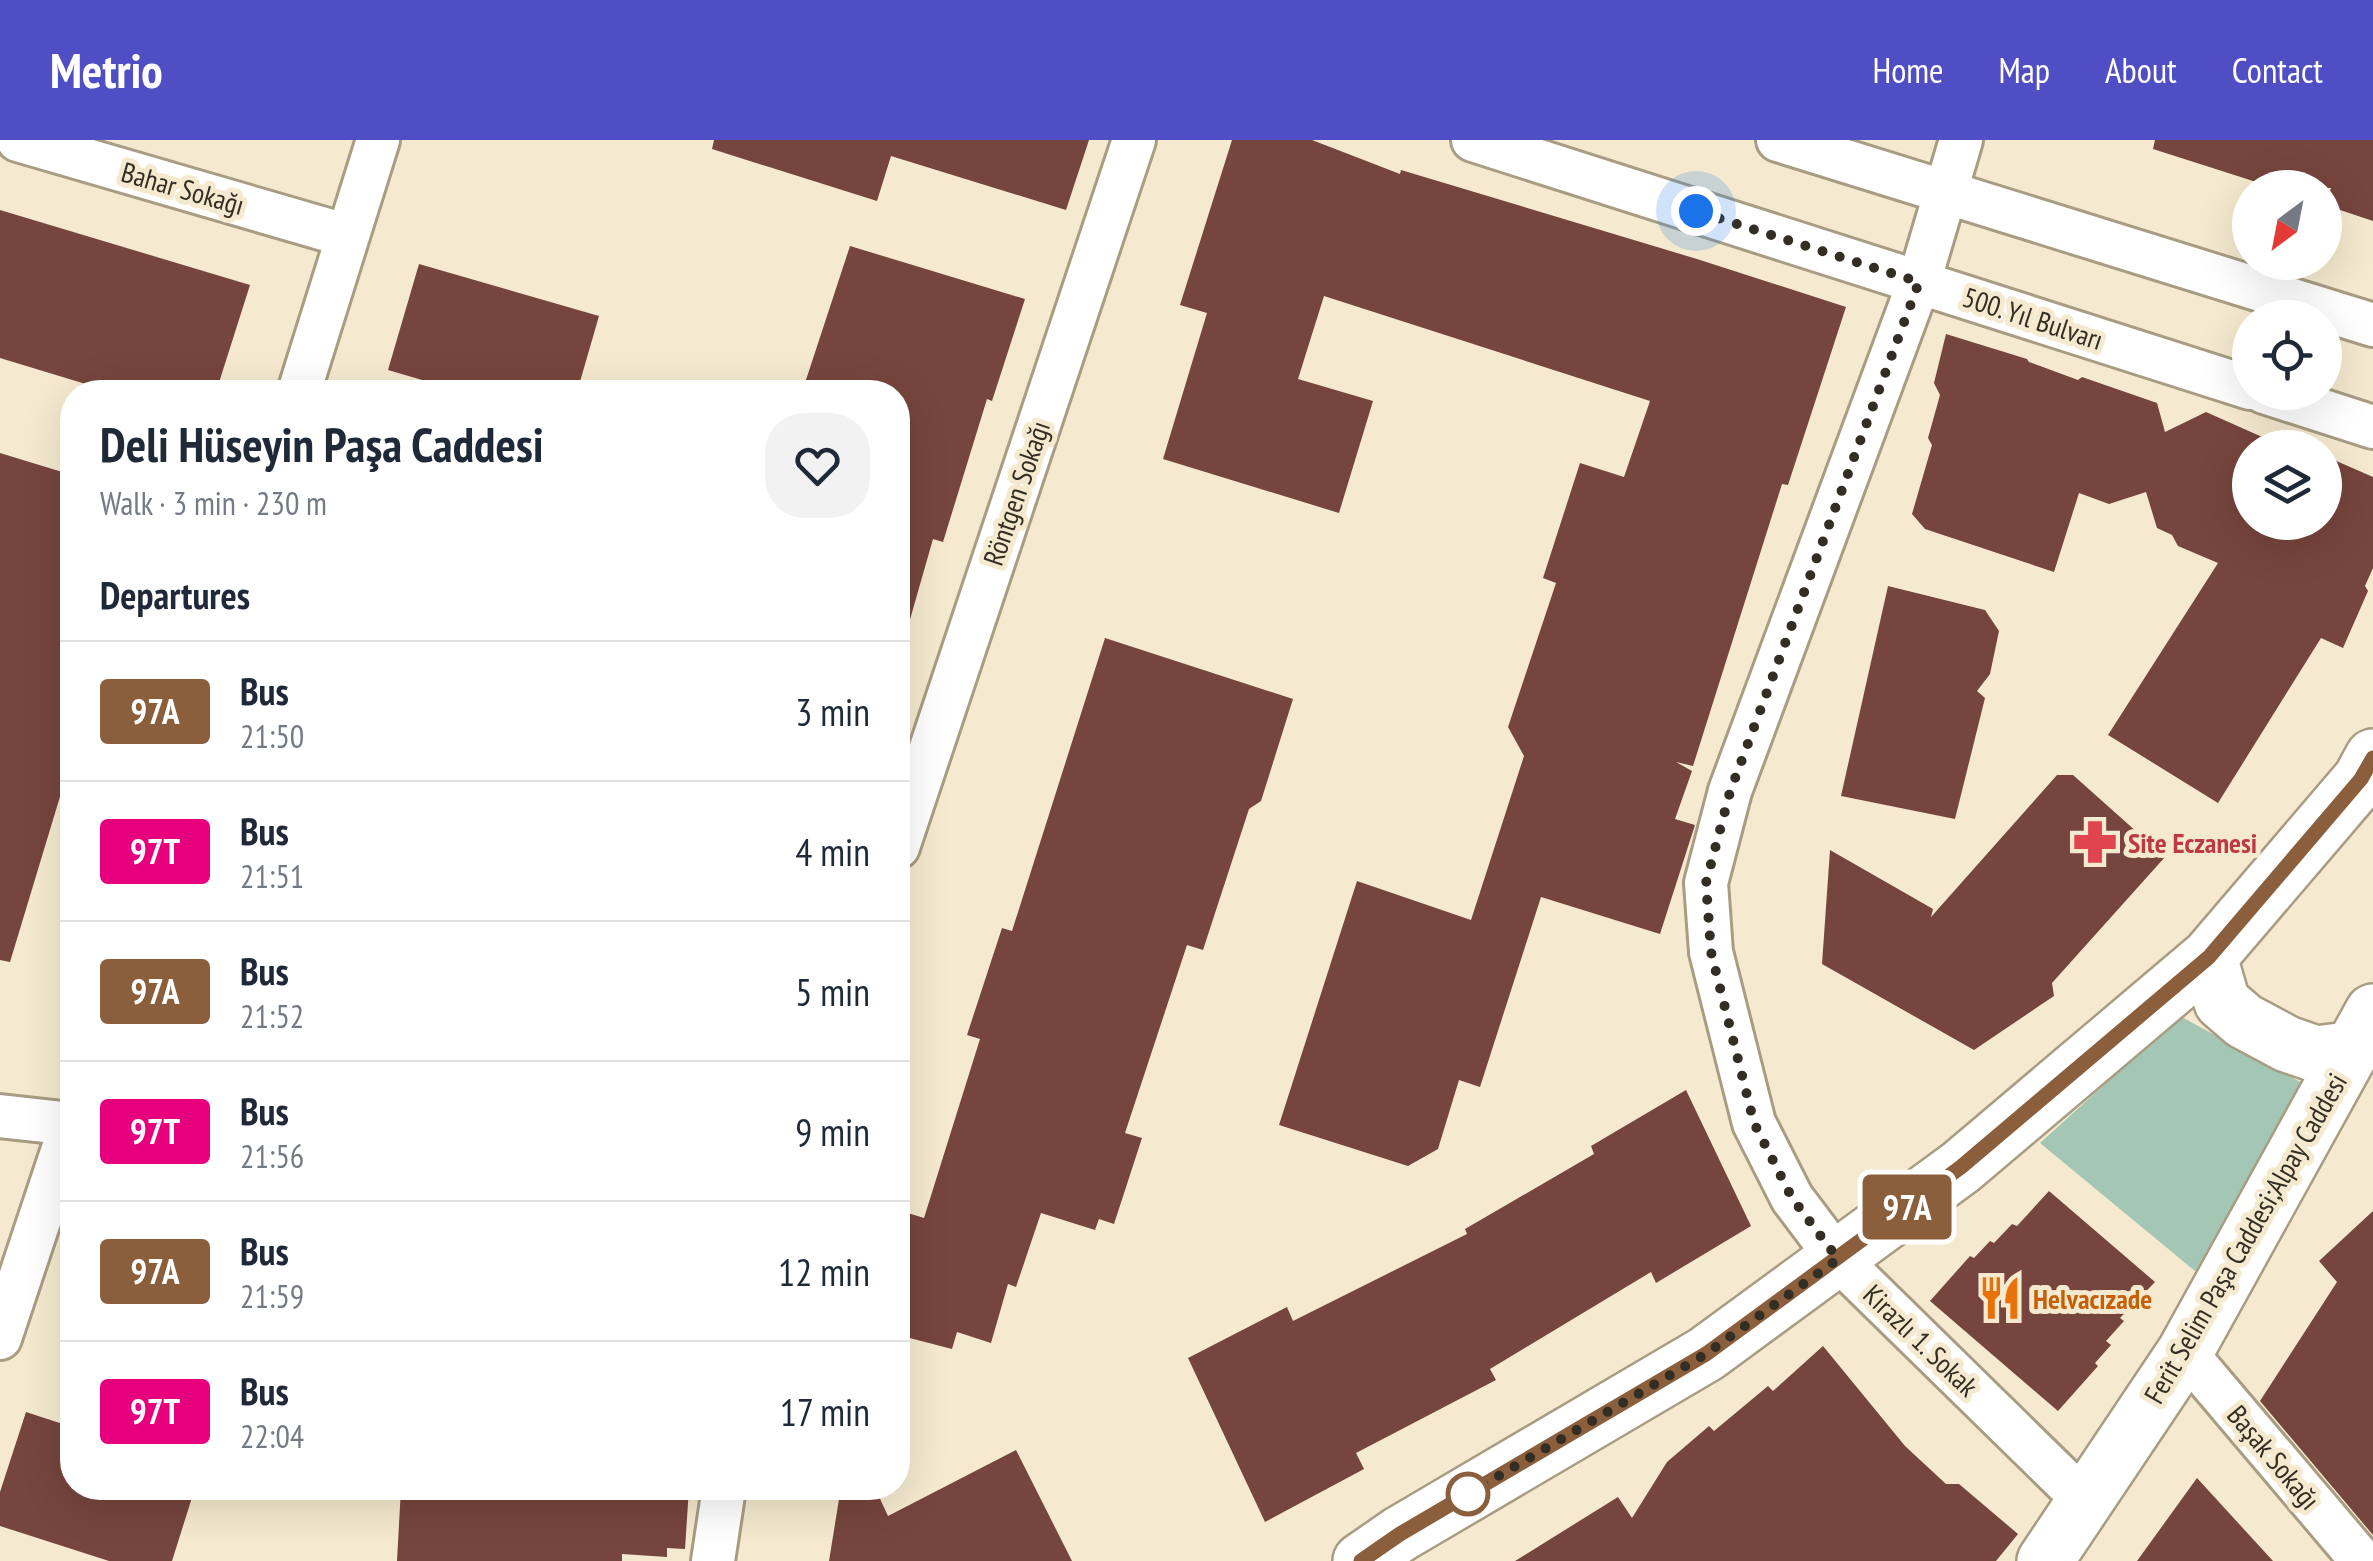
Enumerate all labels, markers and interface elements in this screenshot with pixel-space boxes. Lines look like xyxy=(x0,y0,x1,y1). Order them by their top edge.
text: Metrio xyxy=(50,39,163,101)
text: Home xyxy=(1872,47,1944,93)
text: Map xyxy=(1999,47,2050,93)
text: About xyxy=(2105,47,2177,93)
text: Contact xyxy=(2232,47,2323,93)
street label: Bahar Sokağı xyxy=(117,153,249,223)
north arrow xyxy=(2232,170,2342,280)
map controls xyxy=(2232,170,2342,540)
your location xyxy=(1671,186,1721,236)
street label: 500. Yıl Bulvarı xyxy=(1958,278,2108,358)
button: locate xyxy=(2232,300,2342,410)
text: Deli Hüseyin Paşa Caddesi xyxy=(100,413,544,475)
button: heart xyxy=(765,413,870,518)
street label: Röntgen Sokağı xyxy=(974,416,1058,570)
button: layers xyxy=(2232,430,2342,540)
text: Walk · 3 min · 230 m xyxy=(100,482,327,524)
text: Departures xyxy=(100,570,250,619)
text: Bus xyxy=(240,666,289,715)
text: 3 min xyxy=(795,687,870,736)
text: 97A xyxy=(131,688,179,734)
text: 21:50 xyxy=(240,715,304,757)
text: Bus xyxy=(240,806,289,855)
pharmacy icon: Site Eczanesi xyxy=(2071,818,2119,866)
place label: Site Eczanesi xyxy=(2128,824,2257,861)
text: 4 min xyxy=(795,827,870,876)
text: 97T xyxy=(130,828,180,874)
text: 21:51 xyxy=(240,855,304,897)
text: Bus xyxy=(240,946,289,995)
text: 5 min xyxy=(795,967,870,1016)
text: 97A xyxy=(131,968,179,1014)
text: 21:52 xyxy=(240,995,304,1037)
street label: Ferit Selim Paşa Caddesi;Alpay Caddesi xyxy=(2135,1066,2355,1410)
text: Bus xyxy=(240,1086,289,1135)
text: 9 min xyxy=(795,1107,870,1156)
text: 97T xyxy=(130,1108,180,1154)
text: 21:56 xyxy=(240,1135,304,1177)
line badge: 97A xyxy=(1850,1174,1964,1240)
text: 97A xyxy=(1883,1184,1931,1230)
text: Bus xyxy=(240,1226,289,1275)
text: 12 min xyxy=(778,1247,870,1296)
text: 97A xyxy=(131,1248,179,1294)
restaurant icon: Helvacızade xyxy=(1976,1274,2024,1322)
text: 21:59 xyxy=(240,1275,304,1317)
street label: Kirazlı 1. Sokak xyxy=(1856,1276,1986,1404)
place label: Helvacızade xyxy=(2033,1280,2152,1317)
text: Bus xyxy=(240,1366,289,1415)
text: 17 min xyxy=(780,1387,870,1436)
text: 97T xyxy=(130,1388,180,1434)
street label: Başak Sokağı xyxy=(2219,1397,2329,1517)
text: 22:04 xyxy=(240,1415,304,1457)
unlabelled marker xyxy=(1447,1473,1489,1515)

